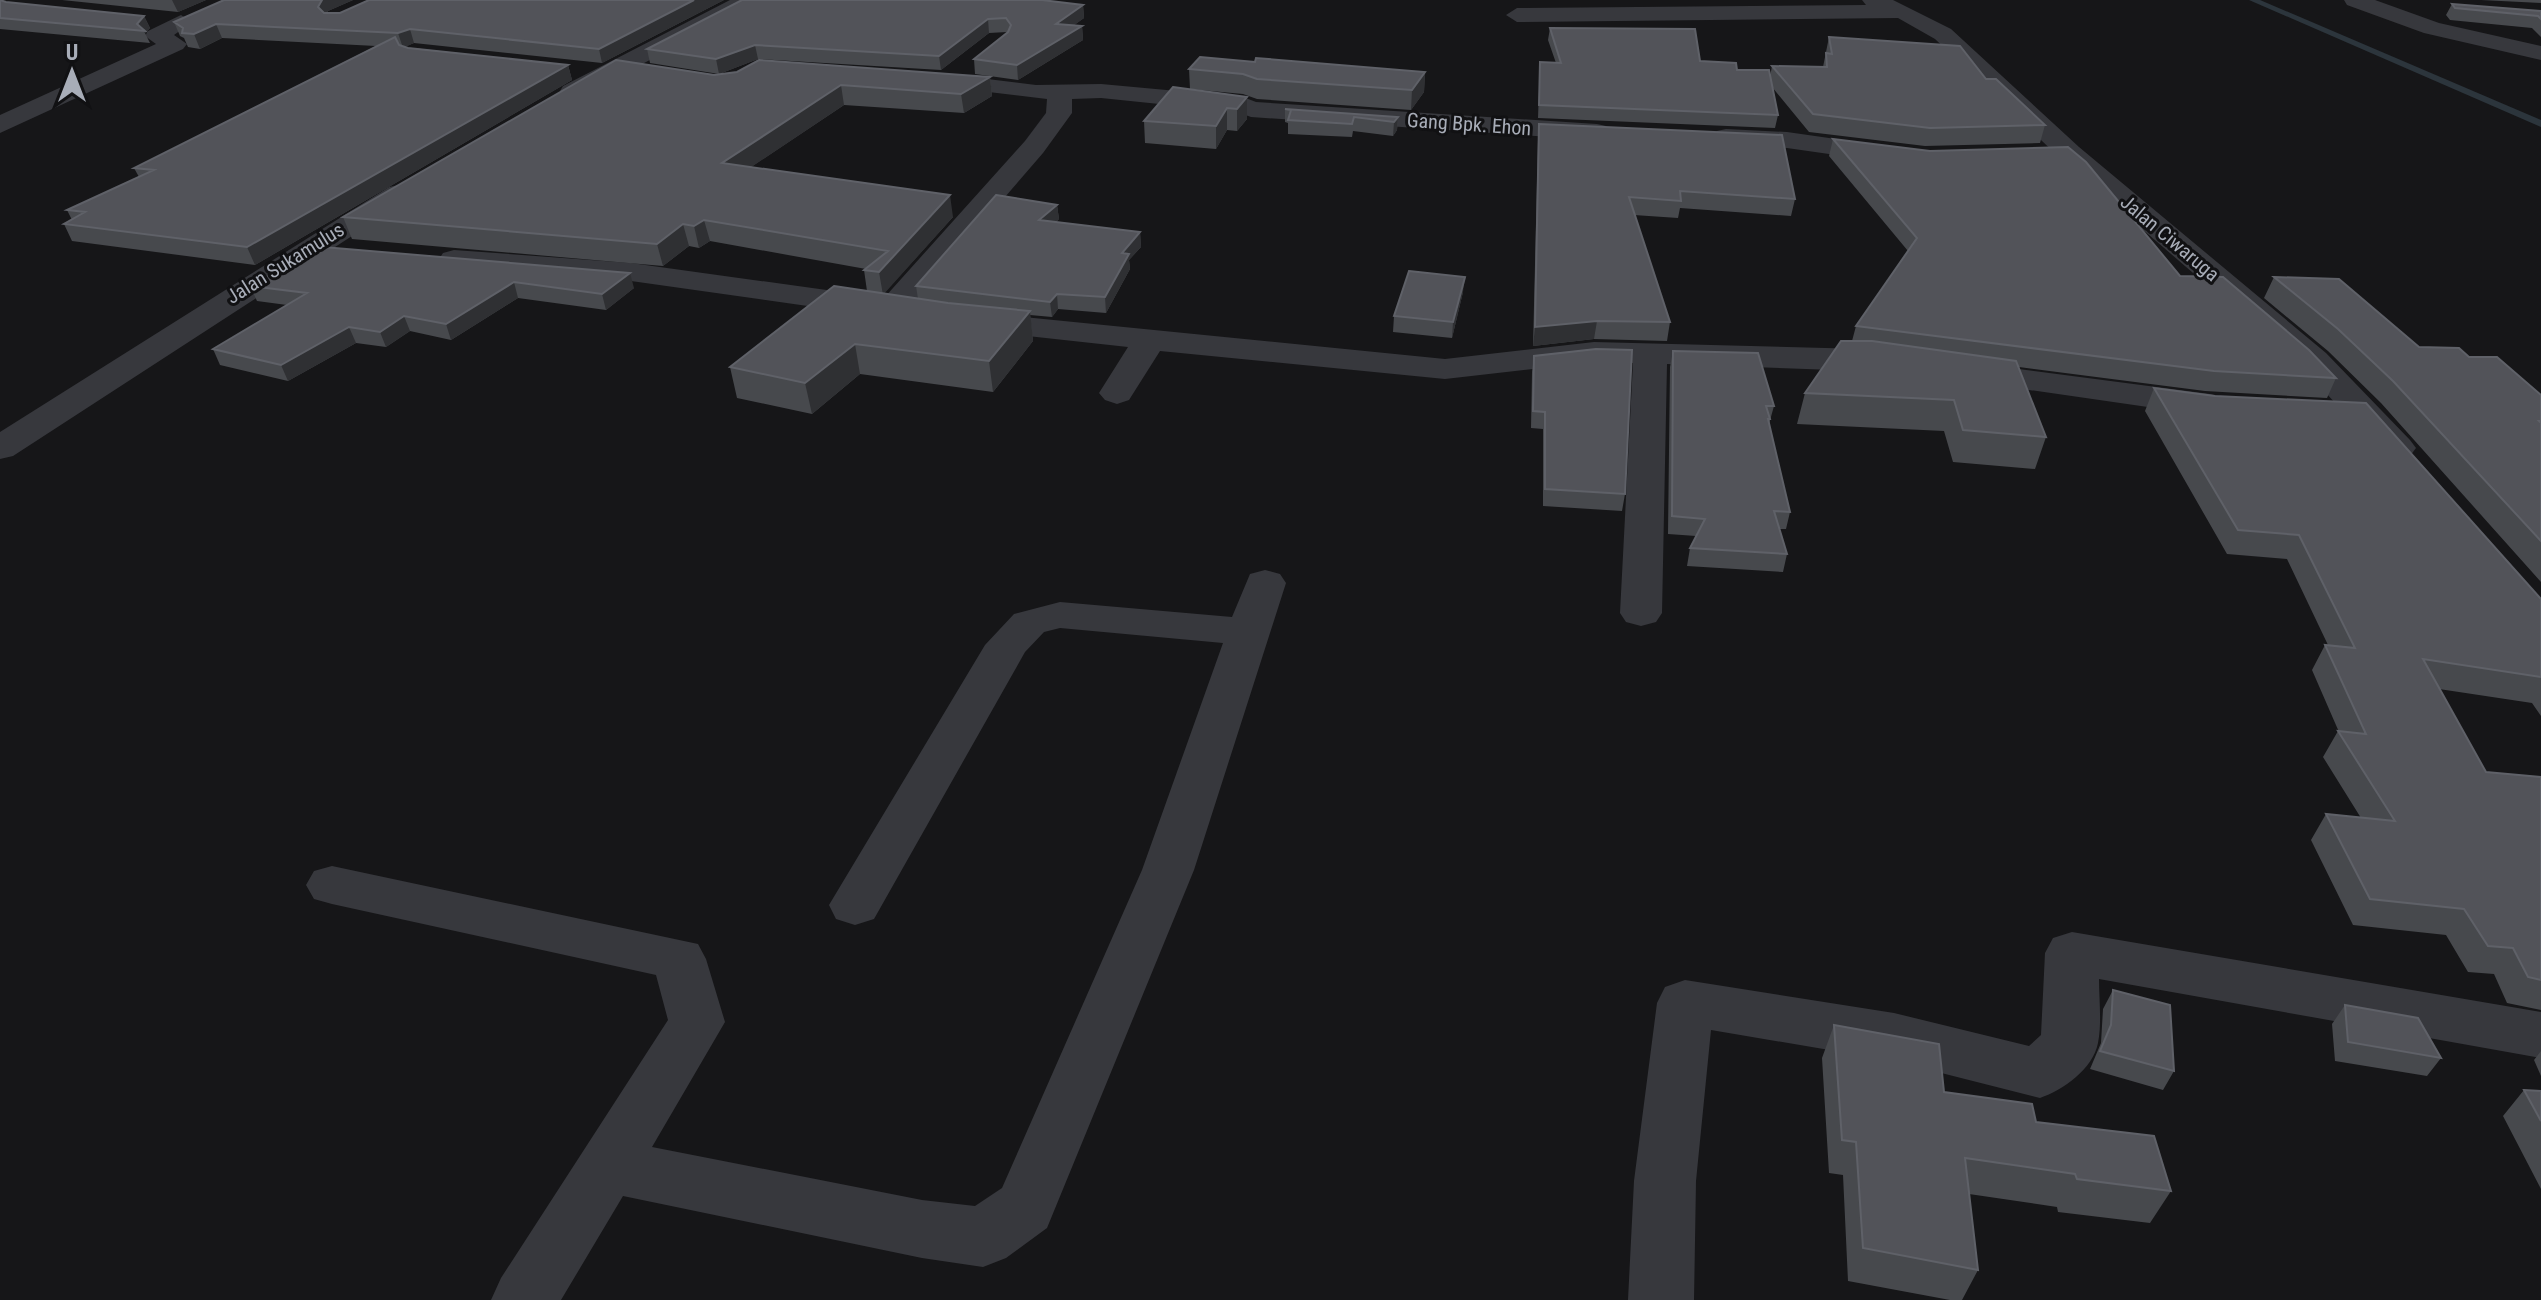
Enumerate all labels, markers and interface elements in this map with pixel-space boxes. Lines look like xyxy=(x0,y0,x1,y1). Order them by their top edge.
north arrow xyxy=(32,32,112,112)
text: U xyxy=(66,40,78,65)
street label: Gang Bpk. Ehon xyxy=(1406,108,1532,140)
street label: Jalan Ciwaruga xyxy=(2116,190,2224,286)
street label: Jalan Sukamulus xyxy=(222,217,348,309)

